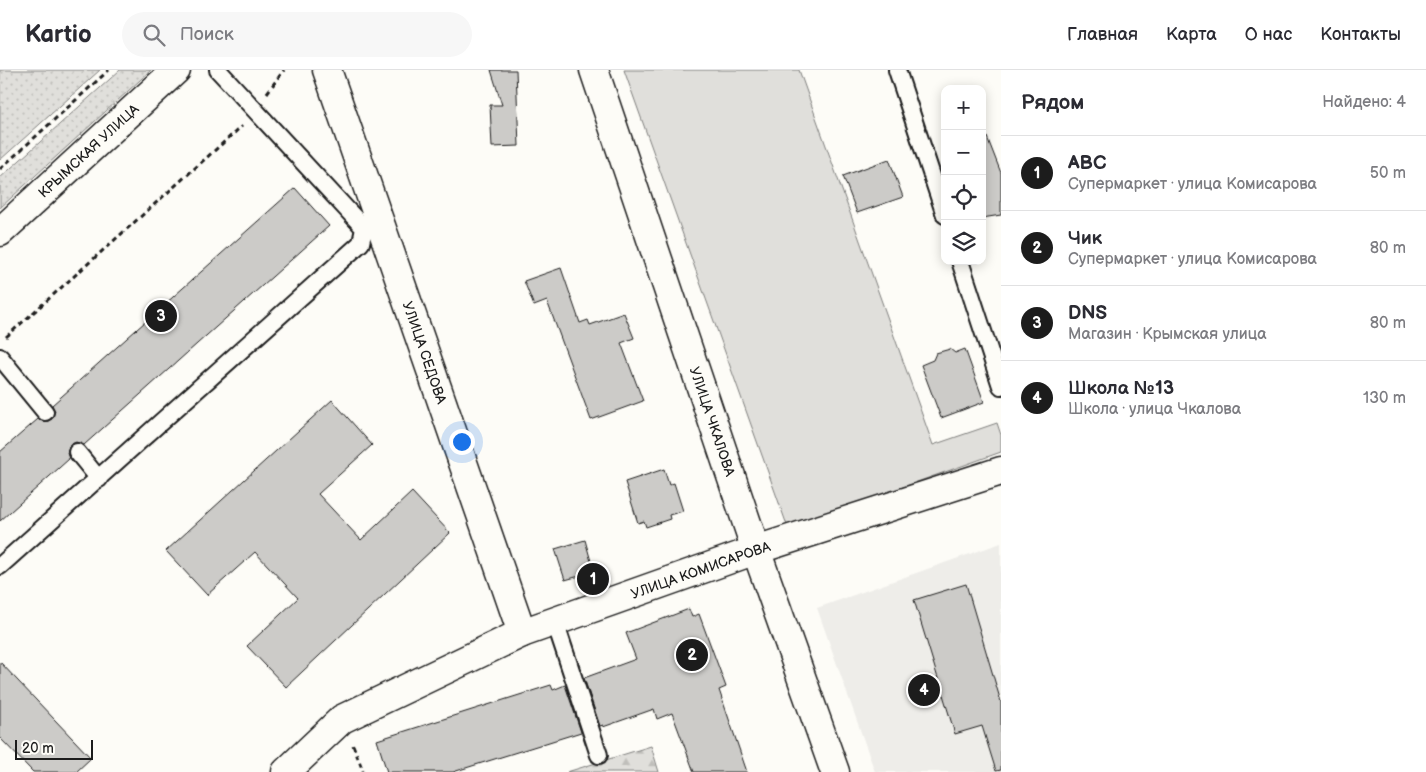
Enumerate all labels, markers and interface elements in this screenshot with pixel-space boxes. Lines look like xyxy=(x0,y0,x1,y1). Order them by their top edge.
search box xyxy=(122,12,472,57)
text: Kartio xyxy=(25,20,92,49)
icon: search xyxy=(140,21,168,49)
text: Поиск xyxy=(180,23,234,46)
text: Главная xyxy=(1067,24,1138,45)
text: Карта xyxy=(1166,24,1217,45)
text: О нас xyxy=(1245,24,1292,45)
text: Контакты xyxy=(1320,24,1401,45)
map controls xyxy=(941,85,986,265)
button: + xyxy=(941,85,986,130)
text: Рядом xyxy=(1021,90,1084,115)
text: Найдено: 4 xyxy=(1322,93,1406,112)
street label: КРЫМСКАЯ УЛИЦА xyxy=(35,100,143,202)
button: − xyxy=(941,130,986,175)
text: ABC xyxy=(1068,152,1107,175)
text: 1 xyxy=(1034,164,1040,183)
text: 50 m xyxy=(1370,164,1406,183)
button: locate xyxy=(941,175,986,220)
text: Супермаркет · улица Комисарова xyxy=(1068,175,1317,194)
button: layers xyxy=(941,220,986,265)
text: Чик xyxy=(1068,227,1102,250)
text: 2 xyxy=(1032,239,1042,258)
text: 80 m xyxy=(1370,239,1406,258)
text: Супермаркет · улица Комисарова xyxy=(1068,250,1317,269)
pin: 3 xyxy=(145,297,177,335)
street label: УЛИЦА СЕДОВА xyxy=(399,299,450,407)
text: DNS xyxy=(1068,302,1107,325)
text: 3 xyxy=(1032,314,1042,333)
text: 80 m xyxy=(1370,314,1406,333)
text: Магазин · Крымская улица xyxy=(1068,325,1267,344)
street label: УЛИЦА ЧКАЛОВА xyxy=(686,365,739,479)
text: Школа №13 xyxy=(1068,377,1174,400)
text: 4 xyxy=(1032,389,1042,408)
text: 130 m xyxy=(1363,389,1406,408)
text: Школа · улица Чкалова xyxy=(1068,400,1241,419)
your location xyxy=(449,429,475,455)
street label: УЛИЦА КОМИСАРОВА xyxy=(629,538,773,603)
pin: 1 xyxy=(577,560,609,598)
pin: 2 xyxy=(676,636,708,674)
pin: 4 xyxy=(908,671,940,709)
scale bar xyxy=(15,737,92,760)
text: 20 m xyxy=(22,740,54,757)

